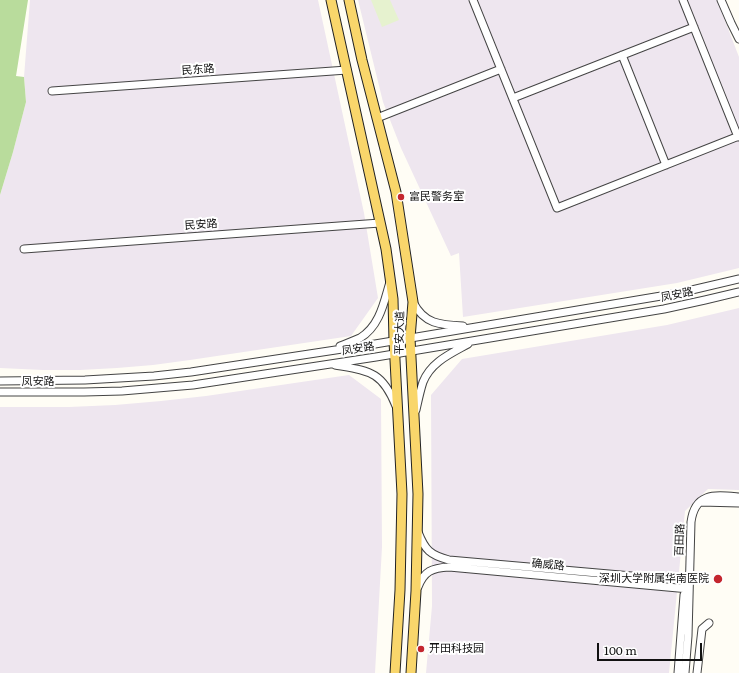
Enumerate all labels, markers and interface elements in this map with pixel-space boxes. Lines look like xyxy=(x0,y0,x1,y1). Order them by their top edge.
street label: 民东路 xyxy=(181,62,215,78)
place label: 富民警务室 xyxy=(409,190,464,204)
marker: 富民警务室 xyxy=(396,192,406,202)
street label: 民安路 xyxy=(184,217,218,233)
street label: 凤安路 xyxy=(660,285,694,305)
street label: 平安大道 xyxy=(393,311,407,355)
street label: 凤安路 xyxy=(341,340,375,358)
street label: 凤安路 xyxy=(22,375,54,389)
street label: 百田路 xyxy=(673,523,687,557)
street label: 确威路 xyxy=(531,557,565,573)
place label: 深圳大学附属华南医院 xyxy=(599,572,709,586)
marker: 深圳大学附属华南医院 xyxy=(712,573,724,585)
scale bar xyxy=(599,635,704,661)
text: 100 m xyxy=(604,641,637,659)
place label: 开田科技园 xyxy=(429,642,484,656)
marker: 开田科技园 xyxy=(416,644,426,654)

